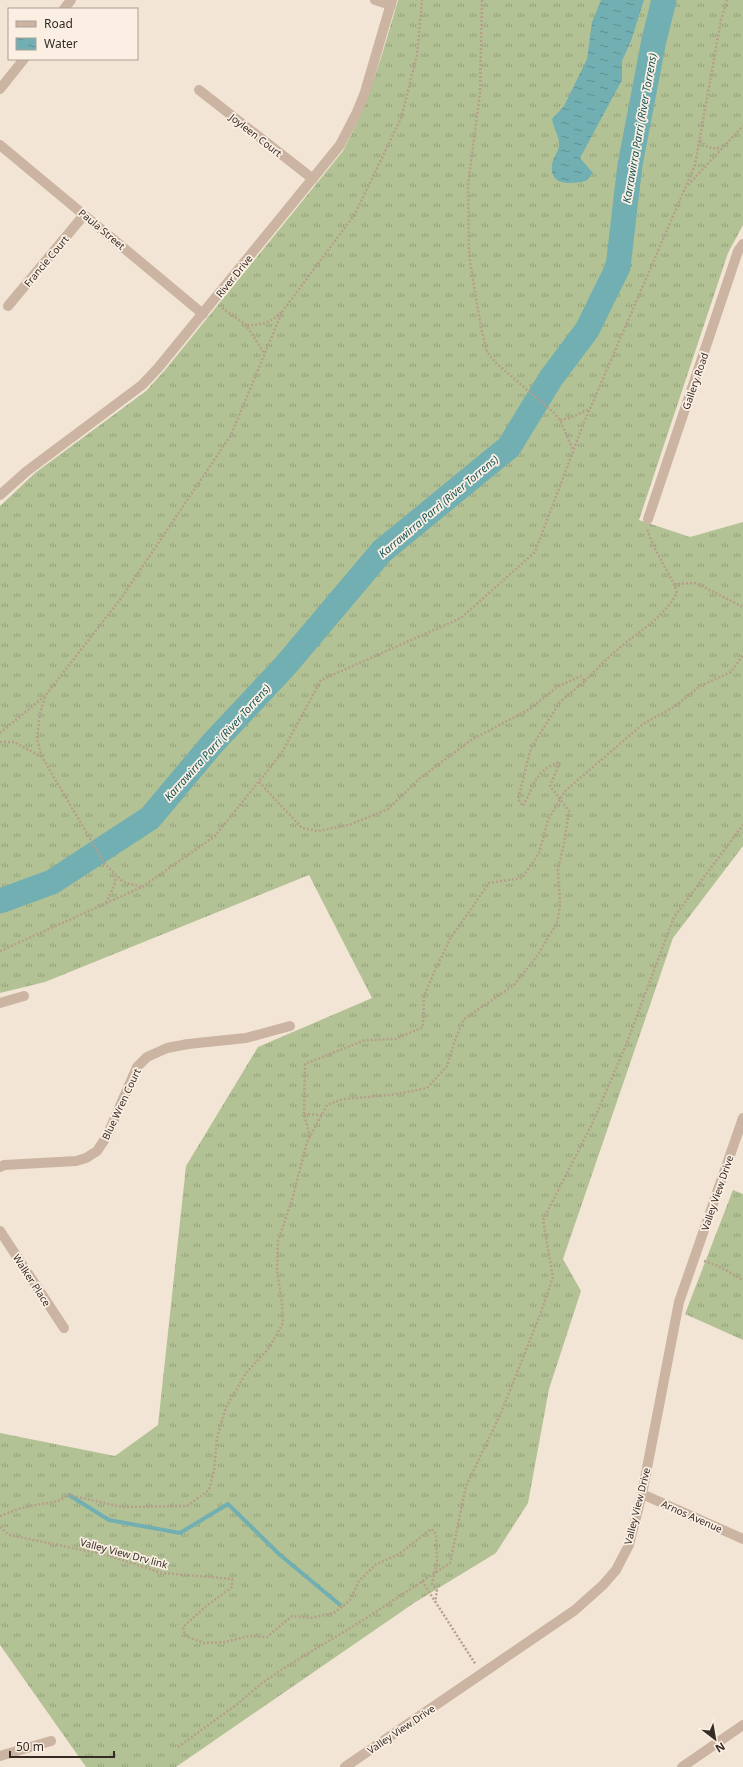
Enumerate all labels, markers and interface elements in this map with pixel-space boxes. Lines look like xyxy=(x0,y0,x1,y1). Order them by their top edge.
legend xyxy=(8,8,138,60)
text: Road xyxy=(44,15,73,32)
text: Water xyxy=(44,35,78,52)
water label: Karrawirra Parri (River Torrens) xyxy=(618,52,660,204)
street label: Joyleen Court xyxy=(226,110,285,160)
street label: Paula Street xyxy=(76,205,128,253)
street label: Francie Court xyxy=(20,232,72,290)
street label: River Drive xyxy=(213,252,256,300)
street label: Gallery Road xyxy=(679,351,711,411)
water label: Karrawirra Parri (River Torrens) xyxy=(375,451,501,561)
water label: Karrawirra Parri (River Torrens) xyxy=(161,680,273,804)
street label: Blue Wren Court xyxy=(98,1066,144,1142)
street label: Valley View Drive xyxy=(698,1153,737,1233)
street label: Walker Place xyxy=(10,1251,54,1309)
street label: Valley View Drive xyxy=(621,1466,653,1546)
street label: Arnos Avenue xyxy=(659,1496,725,1536)
street label: Valley View Drv link xyxy=(79,1535,170,1572)
street label: Valley View Drive xyxy=(364,1701,438,1757)
north arrow xyxy=(695,1719,735,1759)
scale bar xyxy=(10,1733,114,1759)
text: 50 m xyxy=(16,1738,44,1755)
text: N xyxy=(713,1739,728,1757)

